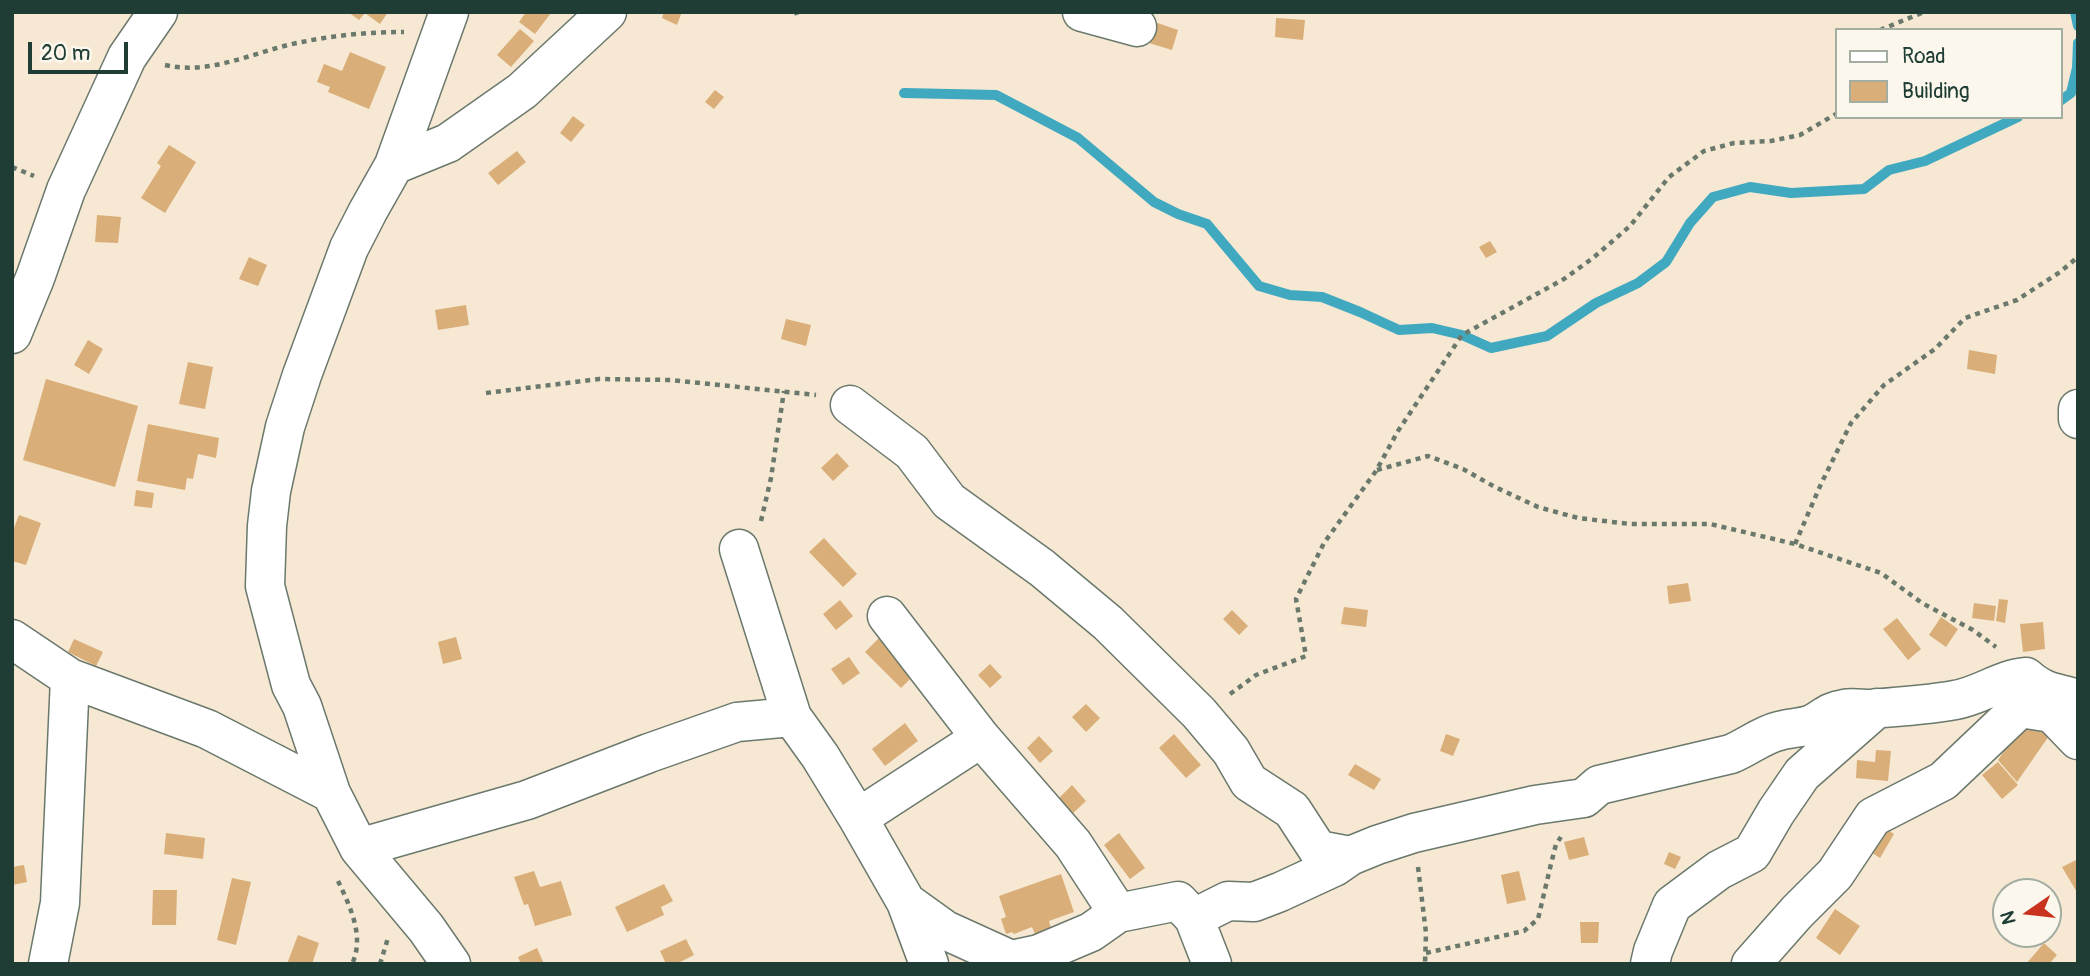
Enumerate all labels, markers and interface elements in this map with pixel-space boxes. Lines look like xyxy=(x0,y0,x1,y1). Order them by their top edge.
scale bar xyxy=(32,28,131,72)
legend xyxy=(1834,28,2062,119)
text: 20 m xyxy=(41,40,90,67)
text: Road xyxy=(1902,43,1946,70)
text: Building xyxy=(1902,78,1969,105)
north arrow xyxy=(1992,878,2062,948)
text: N xyxy=(1995,908,2022,927)

